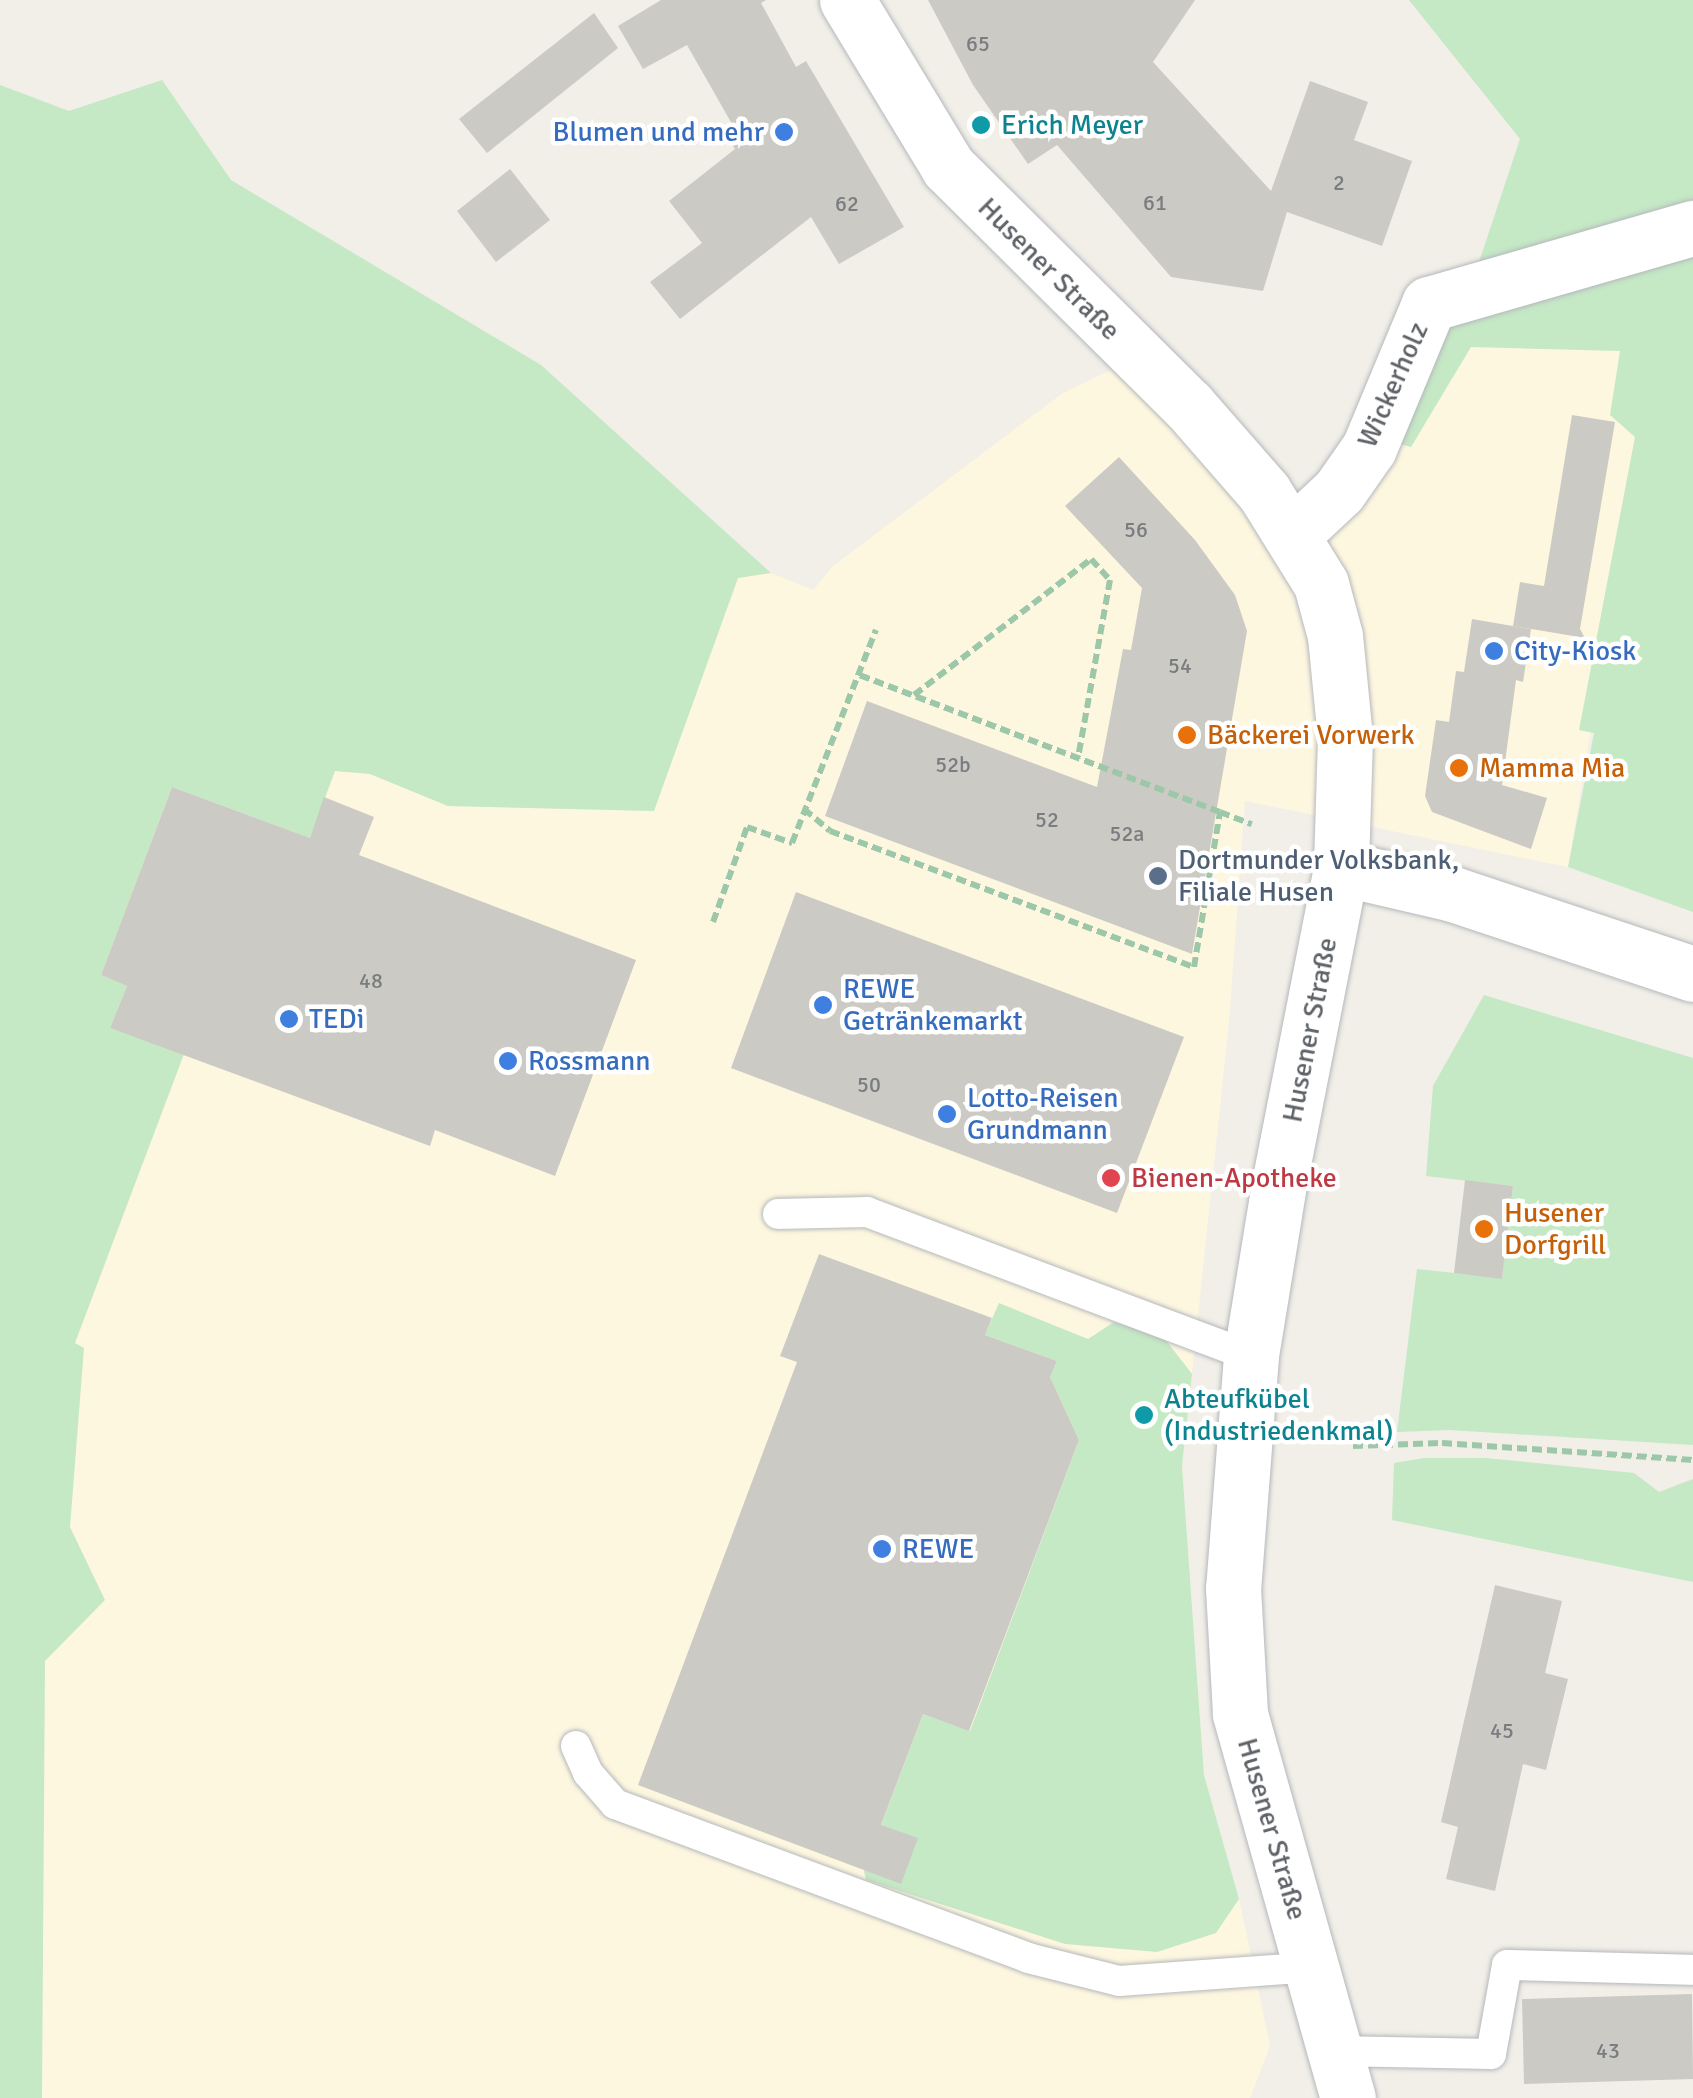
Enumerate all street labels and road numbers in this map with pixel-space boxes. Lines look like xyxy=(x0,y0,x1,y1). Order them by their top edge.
street label: Husener Straße xyxy=(971,191,1127,347)
street label: Wickerholz xyxy=(1351,317,1435,453)
street label: Husener Straße xyxy=(1276,935,1344,1125)
street label: Husener Straße xyxy=(1230,1734,1314,1924)

